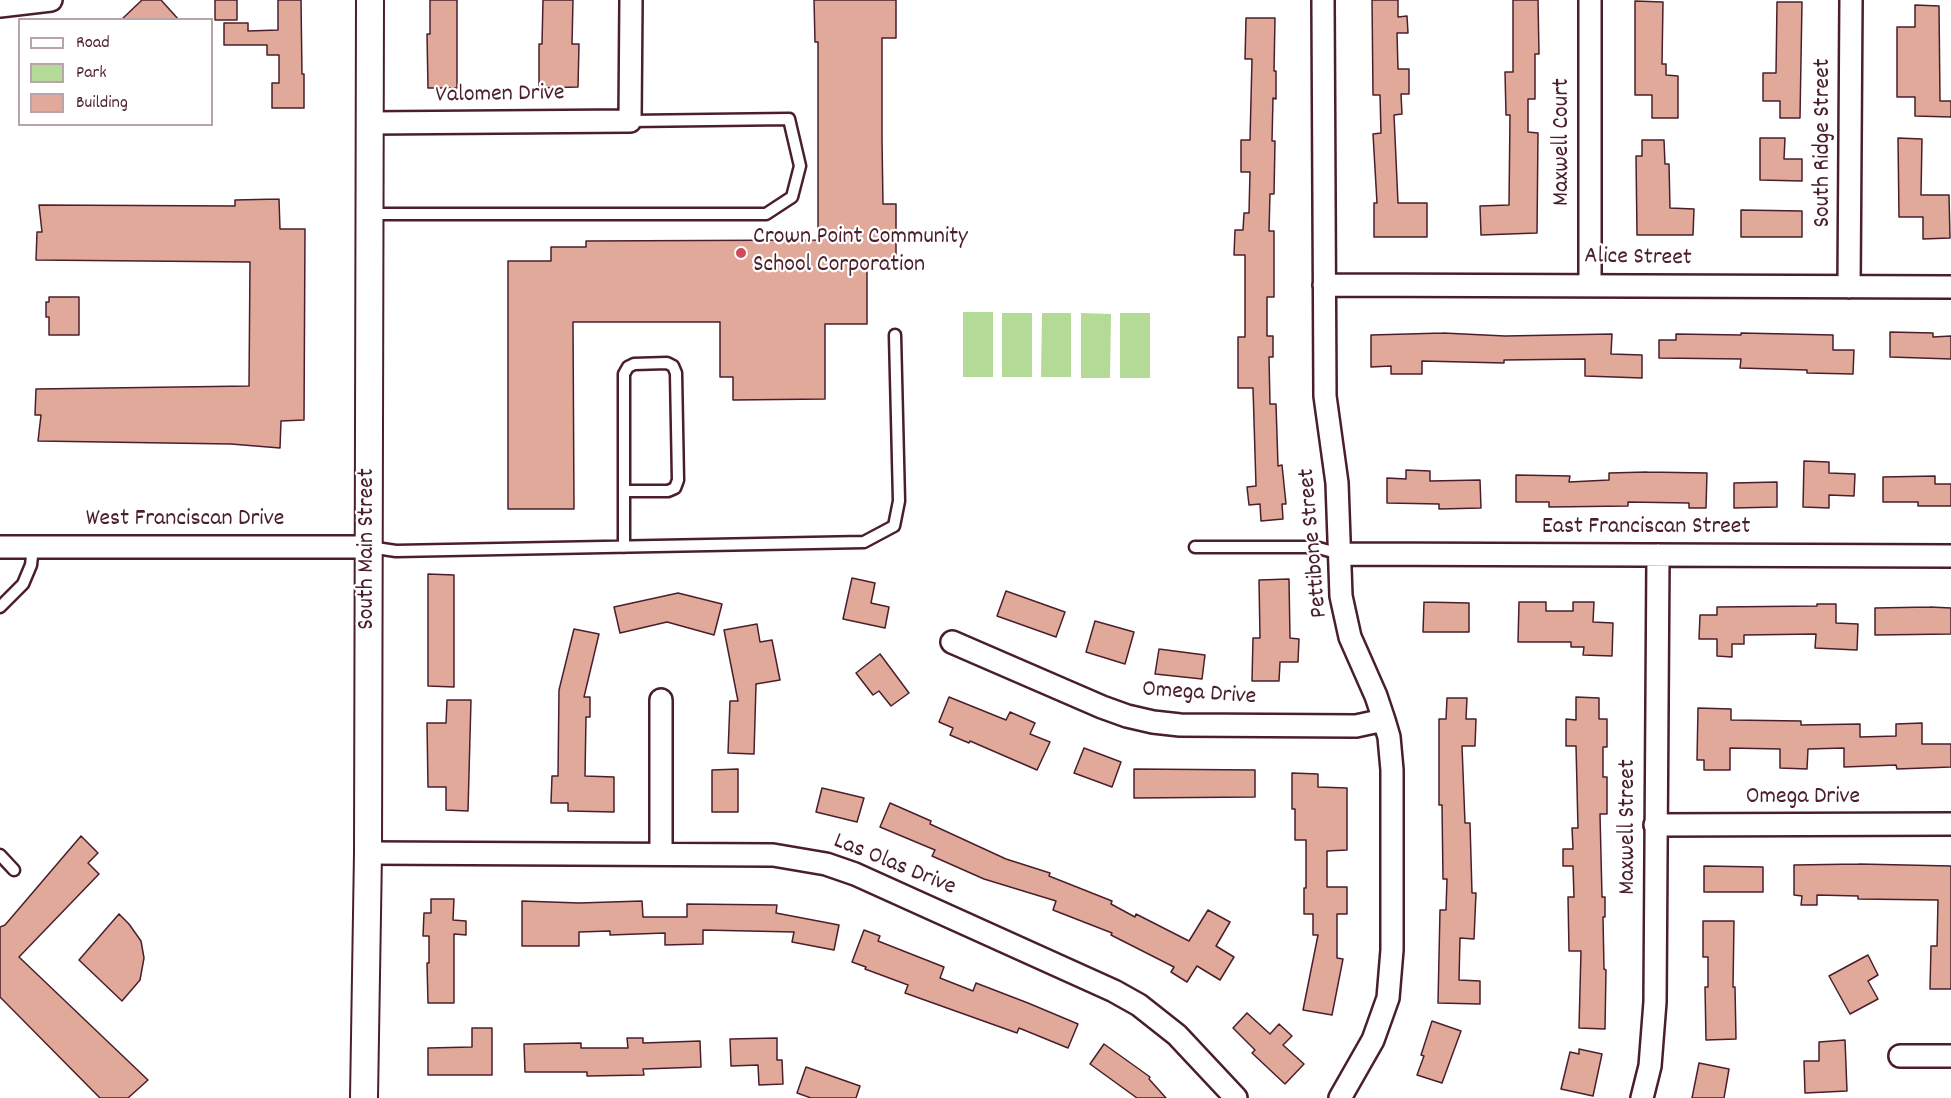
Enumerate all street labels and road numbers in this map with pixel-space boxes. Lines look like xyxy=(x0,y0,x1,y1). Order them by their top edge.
street label: South Ridge Street xyxy=(1811,58,1839,228)
street label: Maxwell Court xyxy=(1550,78,1578,206)
street label: Valomen Drive xyxy=(435,80,565,112)
street label: Alice Street xyxy=(1584,244,1692,274)
street label: Pettibone Street xyxy=(1294,467,1336,619)
street label: South Main Street xyxy=(355,468,383,630)
street label: West Franciscan Drive xyxy=(86,507,284,535)
street label: East Franciscan Street xyxy=(1542,515,1750,543)
street label: Omega Drive xyxy=(1141,677,1257,713)
street label: Maxwell Street xyxy=(1616,759,1644,895)
street label: Omega Drive xyxy=(1746,785,1860,813)
street label: Las Olas Drive xyxy=(829,828,959,904)

